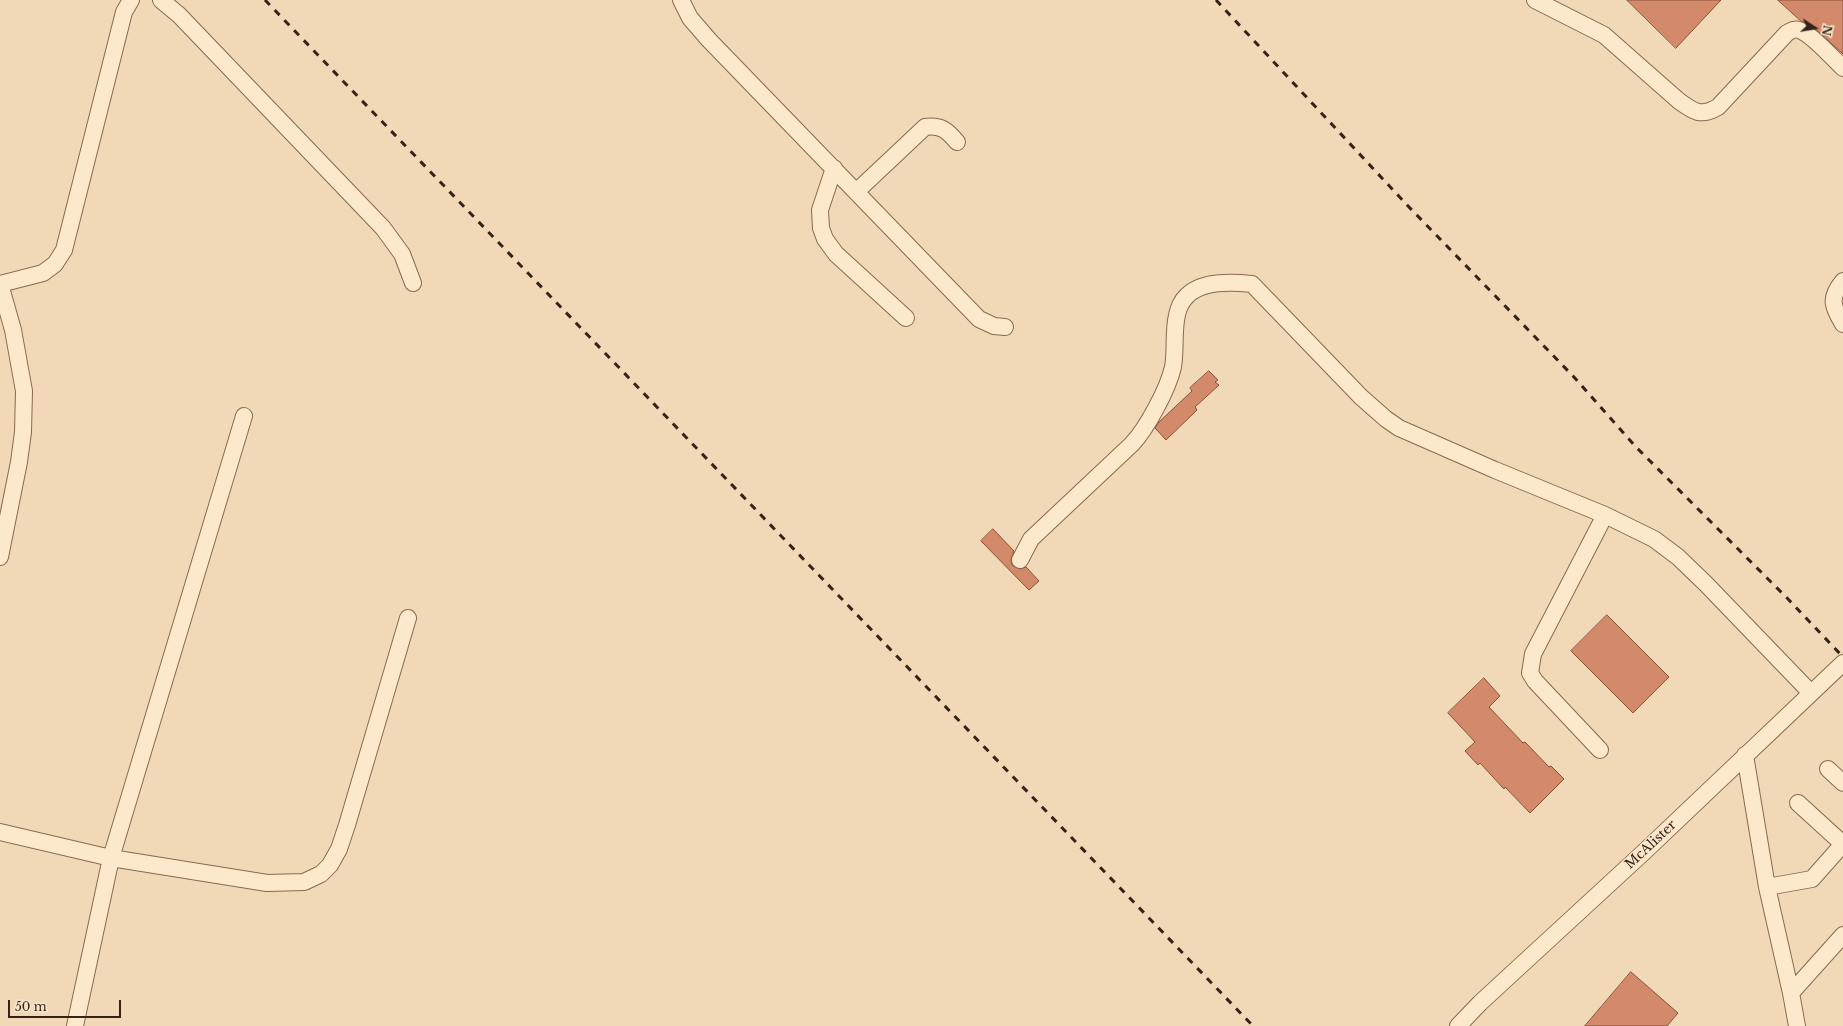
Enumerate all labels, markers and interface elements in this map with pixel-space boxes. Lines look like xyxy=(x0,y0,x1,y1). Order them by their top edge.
north arrow xyxy=(1795,8,1835,48)
text: N xyxy=(1819,24,1835,37)
street label: McAlister xyxy=(1622,817,1680,873)
scale bar xyxy=(10,992,123,1018)
text: 50 m xyxy=(15,999,47,1014)

